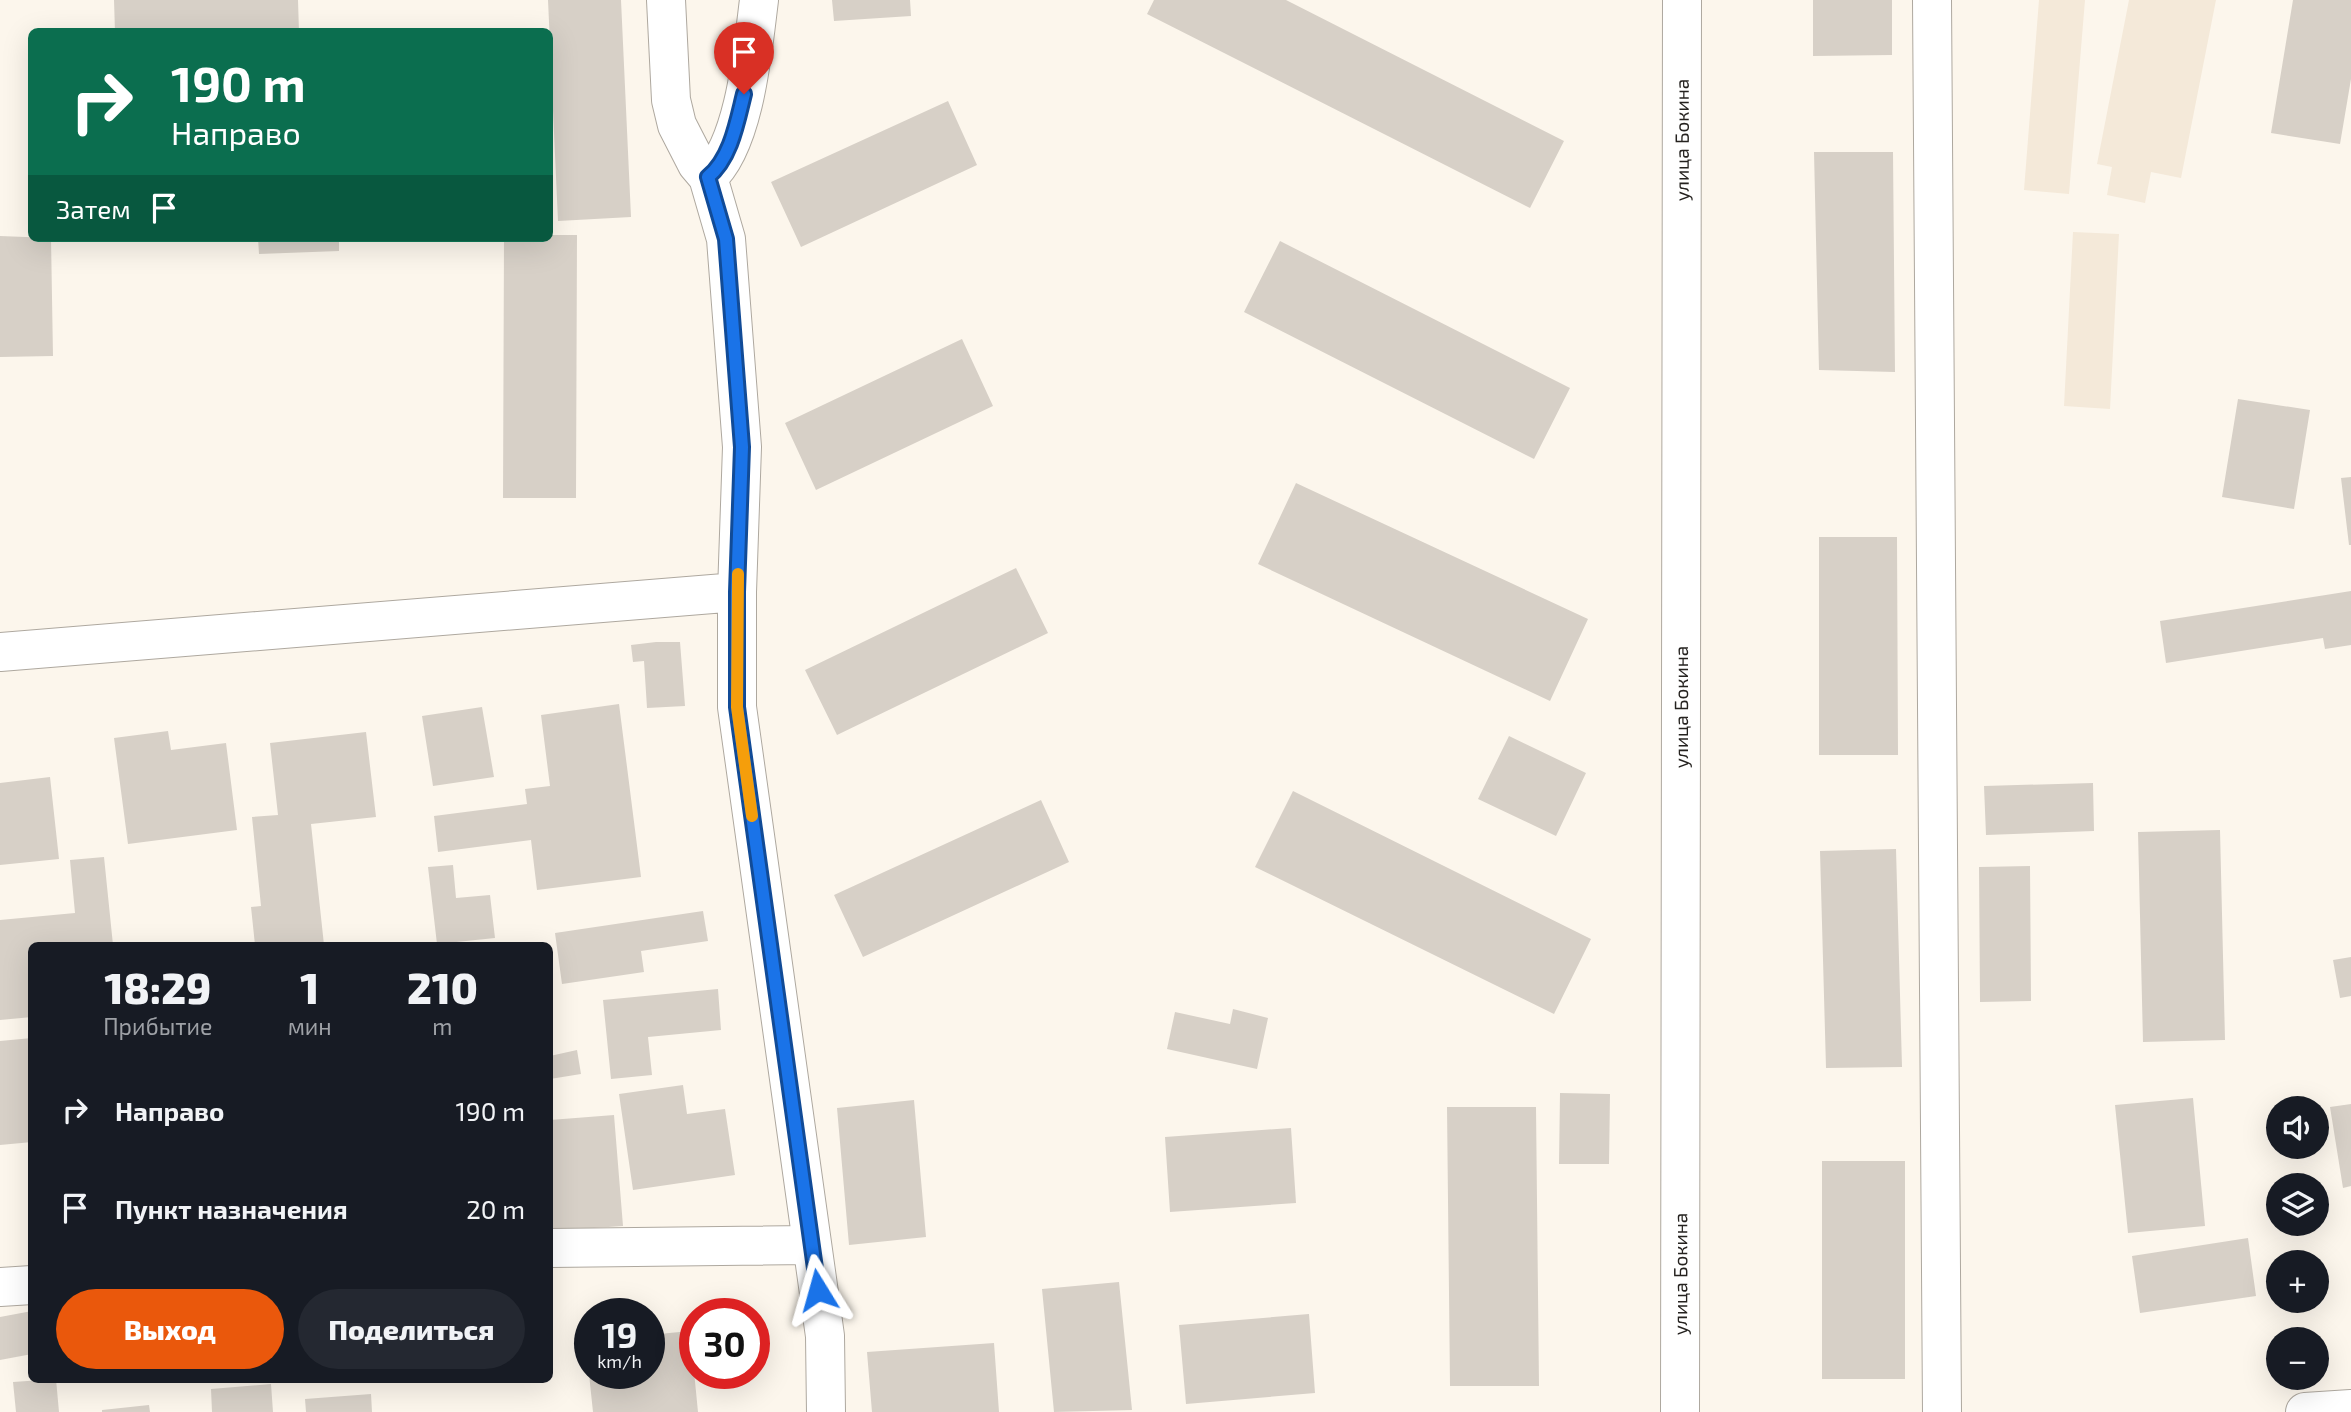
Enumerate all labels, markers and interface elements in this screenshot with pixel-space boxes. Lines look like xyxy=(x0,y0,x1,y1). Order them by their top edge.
pin xyxy=(714,22,774,94)
icon: arrive xyxy=(725,33,763,71)
text: 190 m xyxy=(171,53,306,112)
icon: right xyxy=(56,56,147,147)
street label: улица Бокина xyxy=(1670,79,1694,201)
text: Направо xyxy=(171,113,301,151)
icon: arrive xyxy=(145,189,183,227)
text: Затем xyxy=(56,193,131,224)
street label: улица Бокина xyxy=(1669,646,1693,768)
text: 18:29 xyxy=(104,962,211,1012)
text: 1 xyxy=(300,962,319,1012)
text: 210 xyxy=(407,962,478,1012)
text: Прибытие xyxy=(103,1012,212,1040)
text: мин xyxy=(288,1012,332,1040)
text: m xyxy=(432,1012,452,1040)
icon: right xyxy=(56,1091,94,1129)
text: Направо xyxy=(115,1095,224,1126)
text: 190 m xyxy=(456,1095,525,1126)
map controls xyxy=(2266,1096,2329,1390)
button: sound xyxy=(2266,1096,2329,1159)
button: layers xyxy=(2266,1173,2329,1236)
icon: arrive xyxy=(56,1189,94,1227)
text: Пункт назначения xyxy=(115,1193,348,1224)
text: 20 m xyxy=(466,1193,525,1224)
street label: улица Бокина xyxy=(1668,1213,1692,1335)
button: + xyxy=(2266,1250,2329,1313)
position arrow xyxy=(781,1253,855,1327)
button: Выход xyxy=(56,1289,284,1369)
button: Поделиться xyxy=(298,1289,525,1369)
speed limit sign: 30 xyxy=(679,1298,770,1389)
text: 19 xyxy=(602,1313,637,1355)
button: − xyxy=(2266,1327,2329,1390)
text: km/h xyxy=(597,1350,642,1372)

